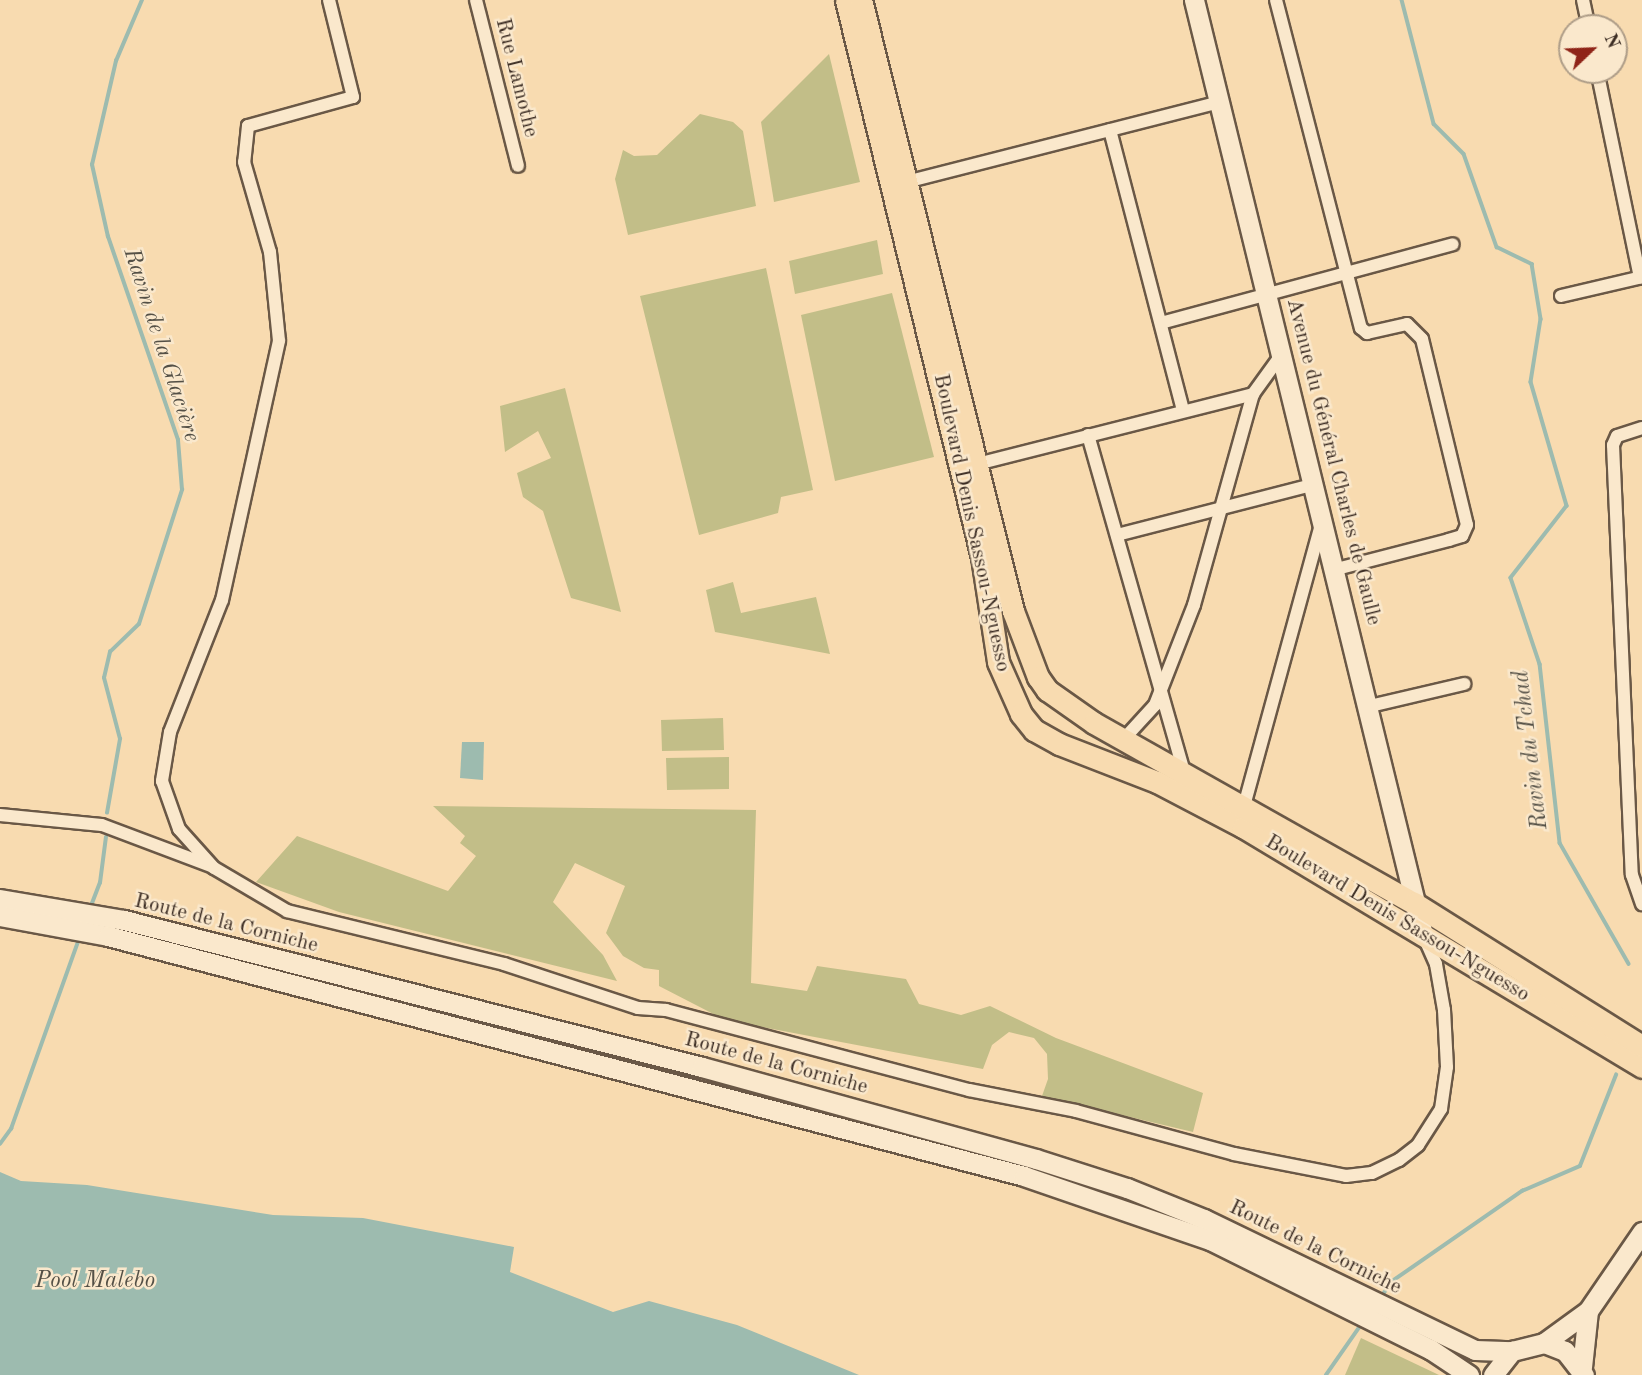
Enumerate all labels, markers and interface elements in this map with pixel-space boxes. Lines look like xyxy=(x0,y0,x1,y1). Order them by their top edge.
north arrow xyxy=(1558,14,1628,84)
street label: Rue Lamothe xyxy=(489,16,543,140)
text: N xyxy=(1599,31,1623,52)
water label: Ravin de la Glacière xyxy=(117,245,205,445)
street label: Avenue du Général Charles de Gaulle xyxy=(1280,296,1386,628)
street label: Boulevard Denis Sassou-Nguesso xyxy=(927,372,1015,674)
water label: Ravin du Tchad xyxy=(1508,669,1554,831)
street label: Boulevard Denis Sassou-Nguesso xyxy=(1260,830,1534,1008)
street label: Route de la Corniche xyxy=(132,889,320,959)
street label: Route de la Corniche xyxy=(682,1027,870,1101)
street label: Route de la Corniche xyxy=(1225,1195,1405,1301)
water label: Pool Malebo xyxy=(35,1267,155,1295)

